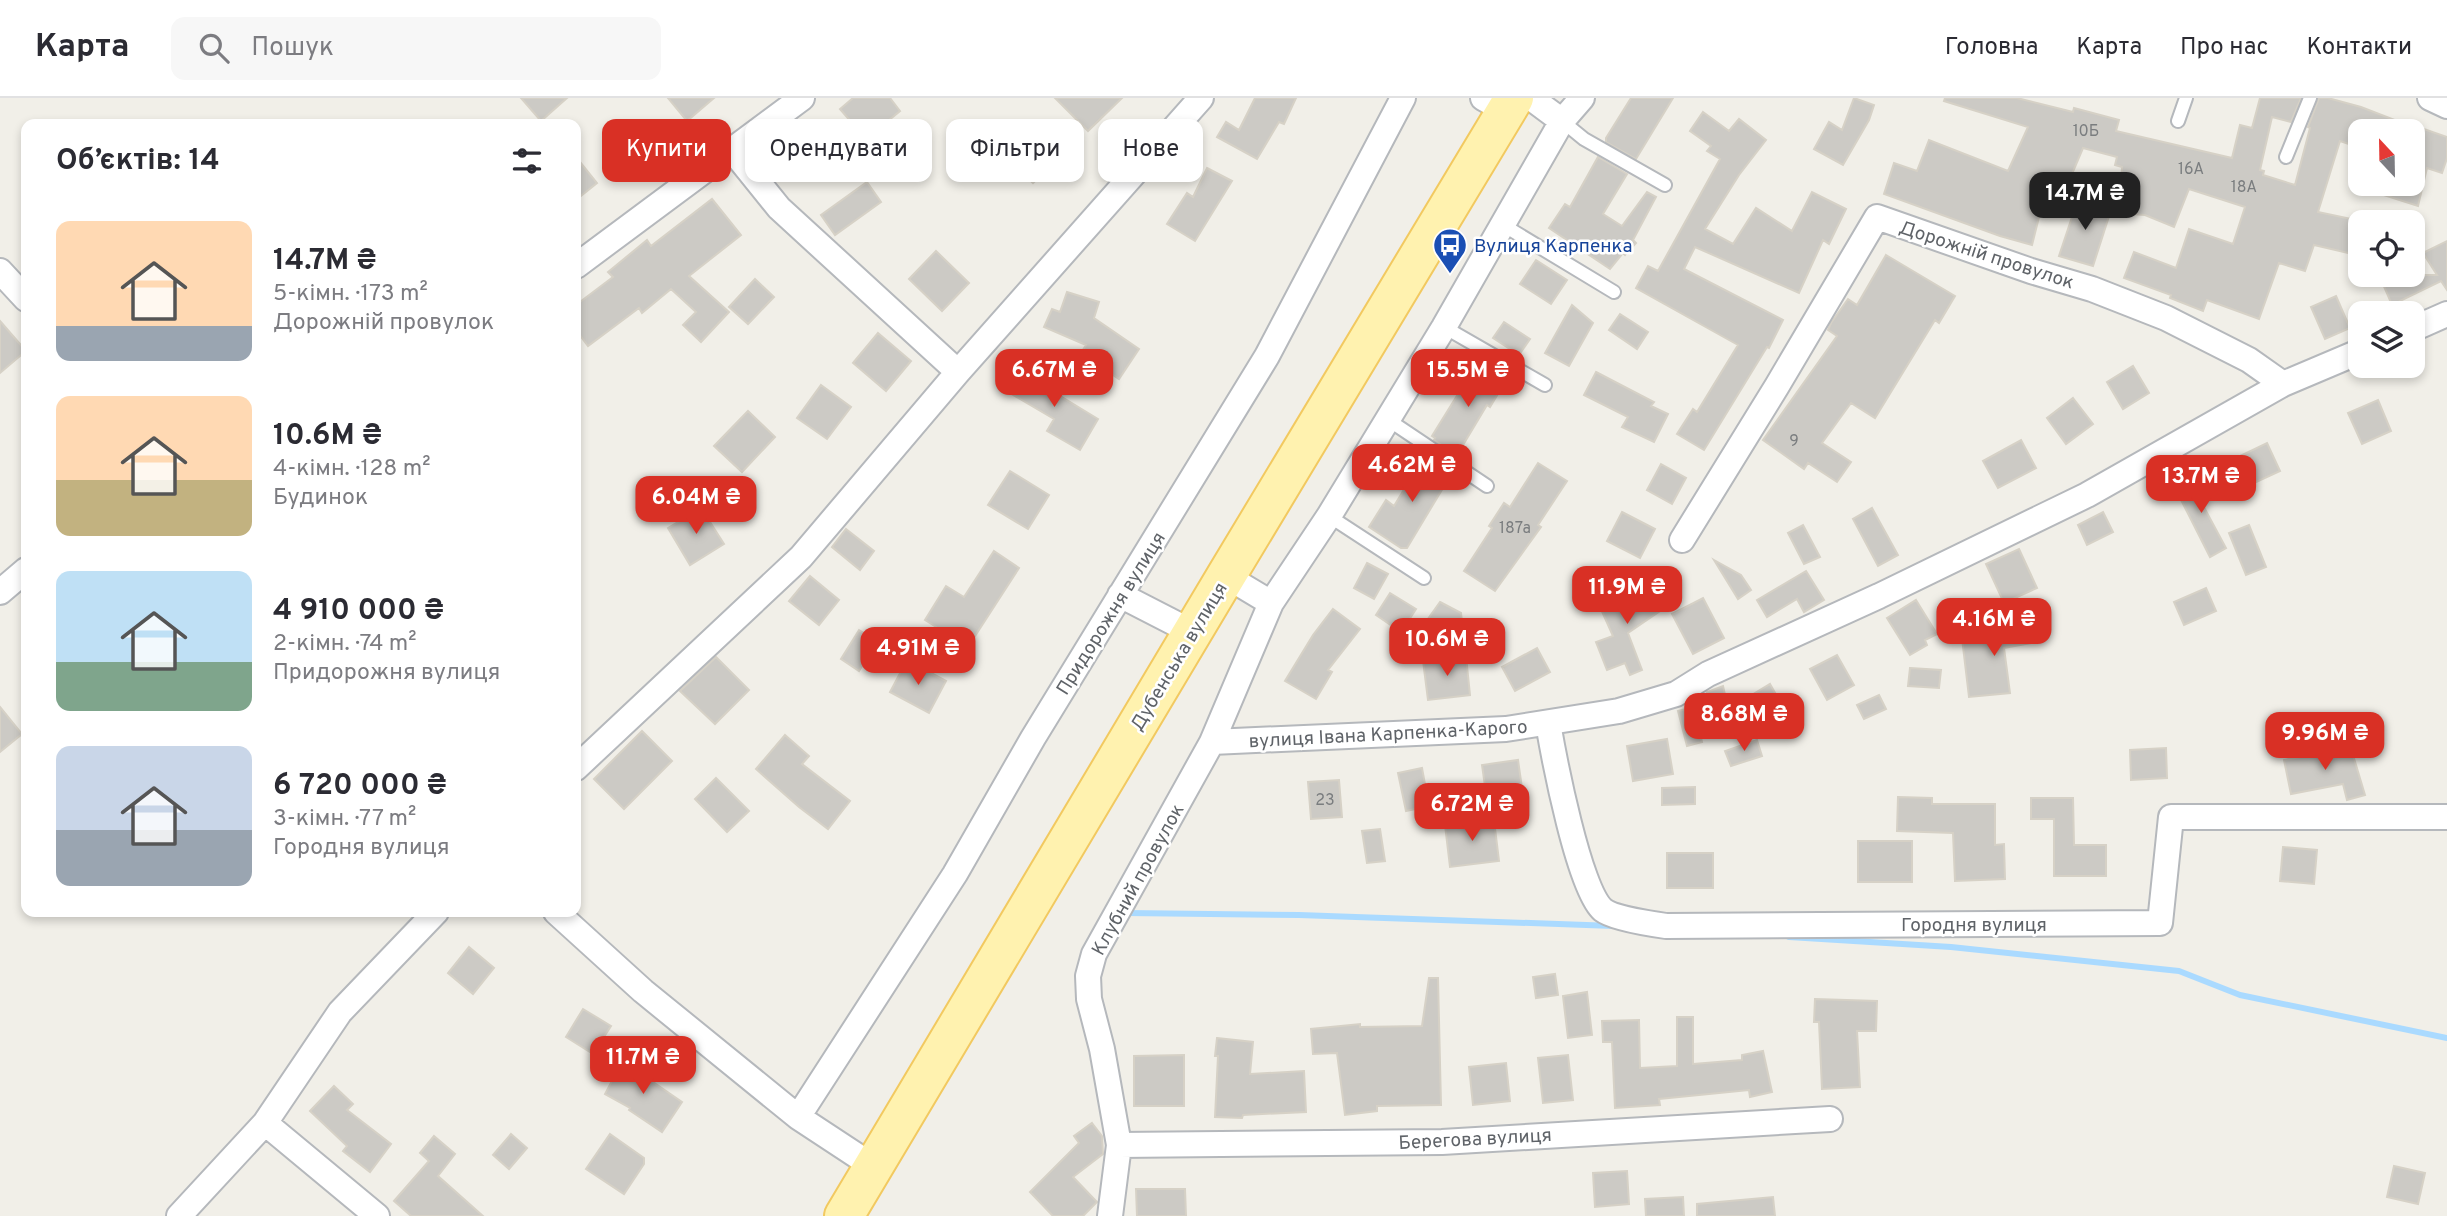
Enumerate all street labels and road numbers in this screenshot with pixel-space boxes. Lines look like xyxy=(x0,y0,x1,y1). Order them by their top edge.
street label: Дорожній провулок xyxy=(1896,216,2077,296)
street label: Придорожня вулиця xyxy=(1052,528,1172,700)
street label: Дубенська вулиця xyxy=(1126,578,1234,736)
street label: вулиця Івана Карпенка-Карого xyxy=(1248,716,1528,754)
street label: Клубний провулок xyxy=(1087,800,1190,960)
street label: Городня вулиця xyxy=(1901,914,2047,938)
street label: Берегова вулиця xyxy=(1398,1124,1552,1156)

